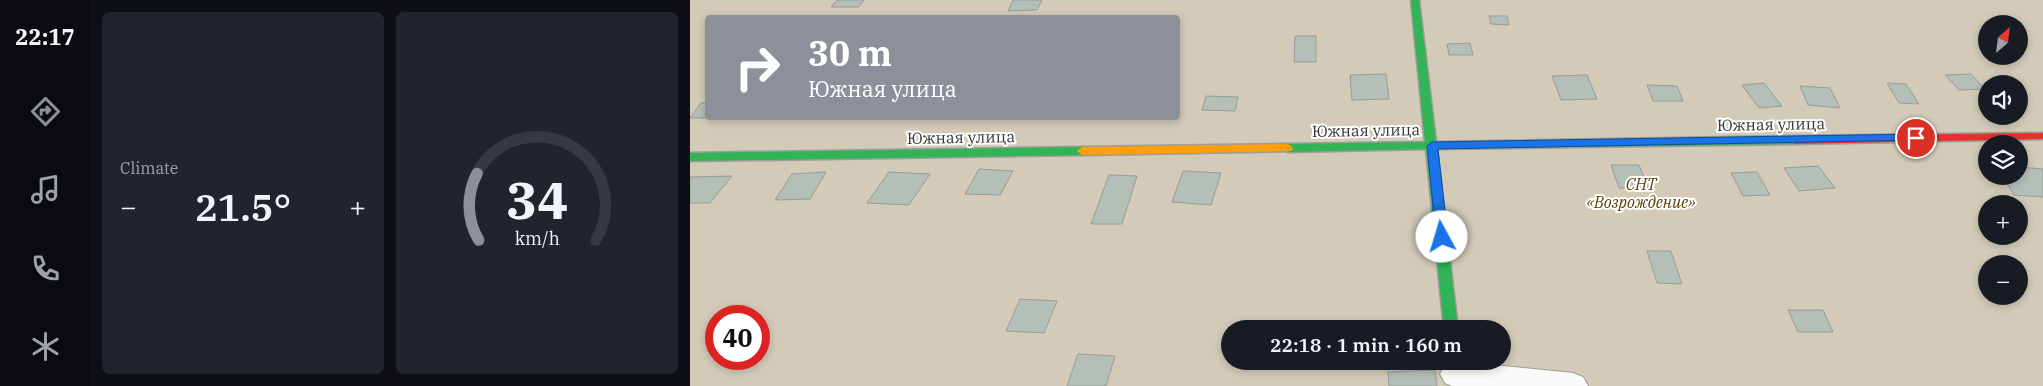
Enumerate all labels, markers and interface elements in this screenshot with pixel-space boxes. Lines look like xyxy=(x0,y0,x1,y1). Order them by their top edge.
north arrow xyxy=(1978,15,2028,65)
map controls xyxy=(1978,15,2028,305)
text: 22:17 xyxy=(15,22,75,51)
text: 30 m xyxy=(808,30,892,76)
icon: right xyxy=(725,35,790,100)
text: Южная улица xyxy=(808,74,957,103)
button: sound xyxy=(1978,75,2028,125)
icon: directions xyxy=(28,94,63,129)
street label: Южная улица xyxy=(1717,113,1826,135)
pin xyxy=(1895,117,1937,159)
street label: Южная улица xyxy=(1312,119,1421,141)
icon: arrive xyxy=(1902,124,1930,152)
street label: Южная улица xyxy=(907,126,1016,148)
button: layers xyxy=(1978,135,2028,185)
text: Climate xyxy=(120,158,178,178)
text: 34 xyxy=(506,166,568,233)
icon: music xyxy=(28,172,63,207)
park label: СНТ «Возрождение» xyxy=(1586,174,1696,212)
text: 21.5° xyxy=(195,182,291,231)
text: − xyxy=(120,188,137,225)
text: + xyxy=(349,188,366,225)
button: + xyxy=(1978,195,2028,245)
position arrow xyxy=(1415,210,1467,262)
text: km/h xyxy=(514,227,560,250)
icon: phone xyxy=(28,251,63,286)
button: − xyxy=(1978,255,2028,305)
speed limit sign: 40 xyxy=(705,305,770,370)
icon: climate xyxy=(28,329,63,364)
text: 22:18 · 1 min · 160 m xyxy=(1270,333,1462,357)

